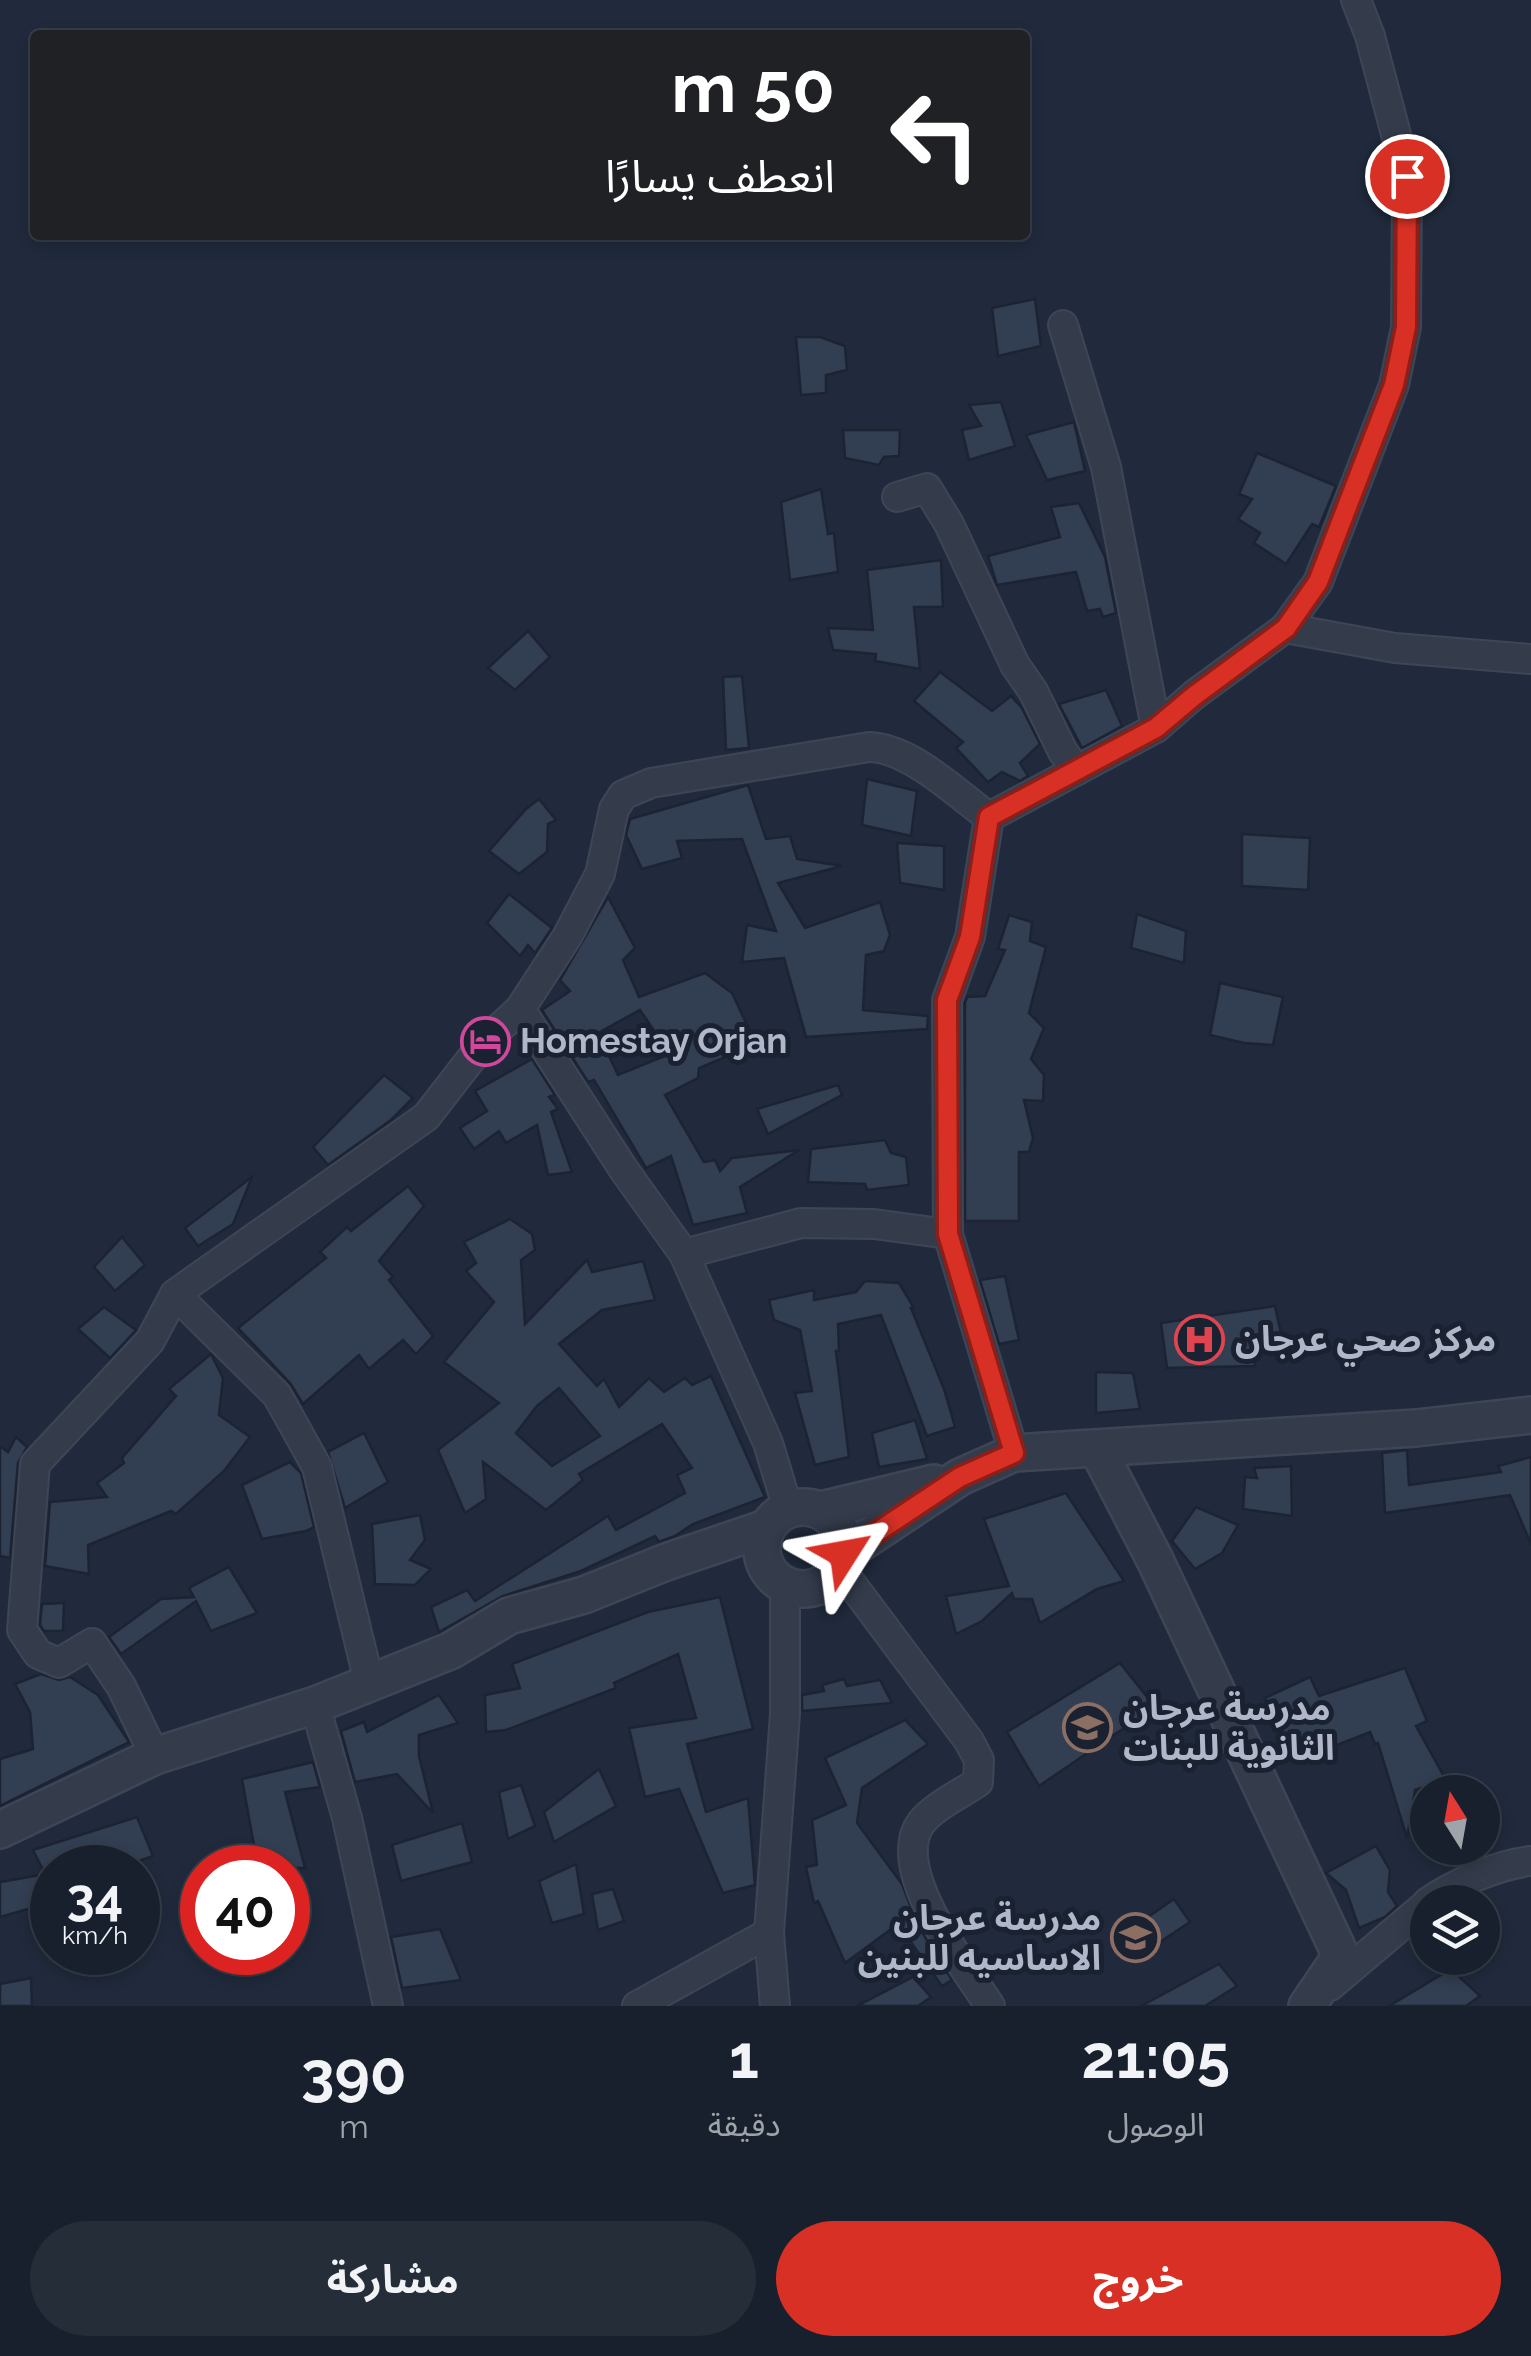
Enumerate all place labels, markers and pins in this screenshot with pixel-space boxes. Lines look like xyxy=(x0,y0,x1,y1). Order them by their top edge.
pin xyxy=(1365,134,1450,219)
hotel icon: Homestay Orjan xyxy=(459,1015,511,1067)
place label: Homestay Orjan xyxy=(520,1020,788,1061)
hospital icon: مركز صحي عرجان xyxy=(1174,1313,1226,1365)
place label: مركز صحي عرجان xyxy=(1235,1318,1496,1367)
place label: مدرسة عرجان الثانوية للبنات xyxy=(1123,1687,1335,1768)
school or university icon: مدرسة عرجان الثانوية للبنات xyxy=(1062,1702,1114,1754)
place label: مدرسة عرجان الاساسيه للبنين xyxy=(858,1897,1101,1978)
school or university icon: مدرسة عرجان الاساسيه للبنين xyxy=(1110,1912,1162,1964)

